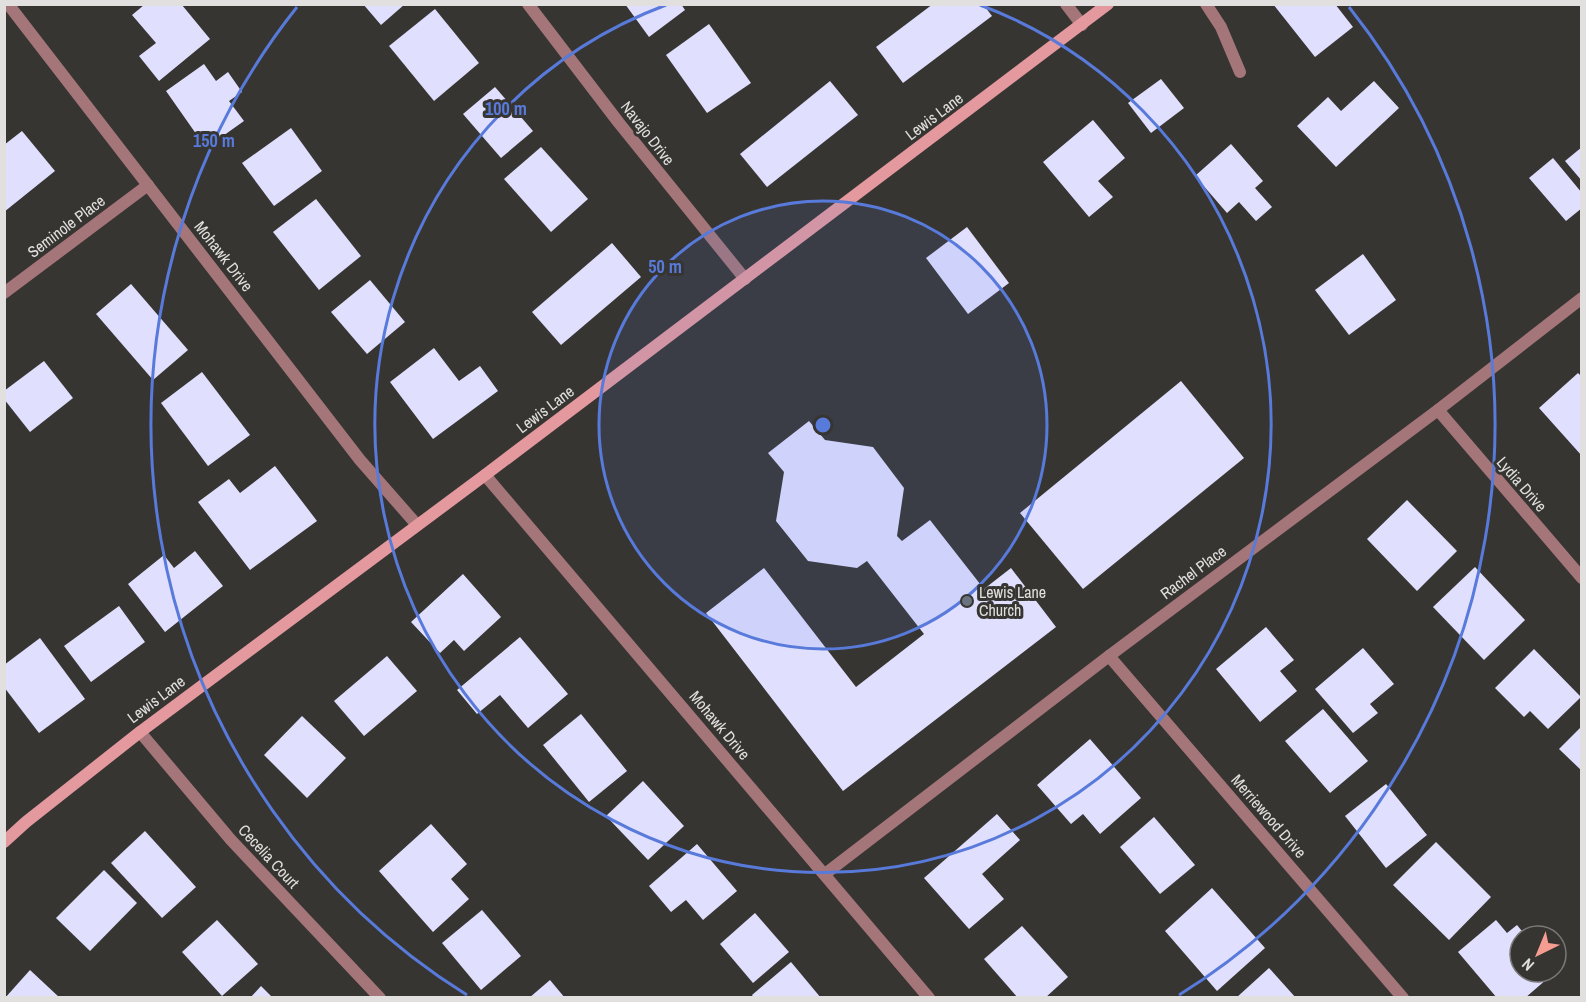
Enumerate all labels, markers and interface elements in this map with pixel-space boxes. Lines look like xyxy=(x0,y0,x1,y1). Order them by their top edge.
street label: Lewis Lane xyxy=(901,87,967,145)
text: 100 m xyxy=(485,96,527,121)
street label: Navajo Drive xyxy=(616,96,680,170)
text: 150 m xyxy=(193,128,235,153)
street label: Seminole Place xyxy=(23,190,109,262)
street label: Mohawk Drive xyxy=(190,216,258,296)
text: 50 m xyxy=(648,254,682,279)
street label: Lewis Lane xyxy=(512,380,578,438)
centre of rings xyxy=(813,415,833,435)
street label: Lydia Drive xyxy=(1492,452,1552,516)
street label: Rachel Place xyxy=(1156,540,1230,604)
place label: Lewis Lane Church xyxy=(979,581,1046,621)
marker: Lewis Lane Church xyxy=(960,594,974,608)
street label: Lewis Lane xyxy=(123,670,189,728)
street label: Mohawk Drive xyxy=(685,686,755,764)
street label: Merriewood Drive xyxy=(1226,769,1312,863)
street label: Cecelia Court xyxy=(234,819,305,893)
north arrow xyxy=(1508,924,1568,984)
text: N xyxy=(1517,954,1539,976)

